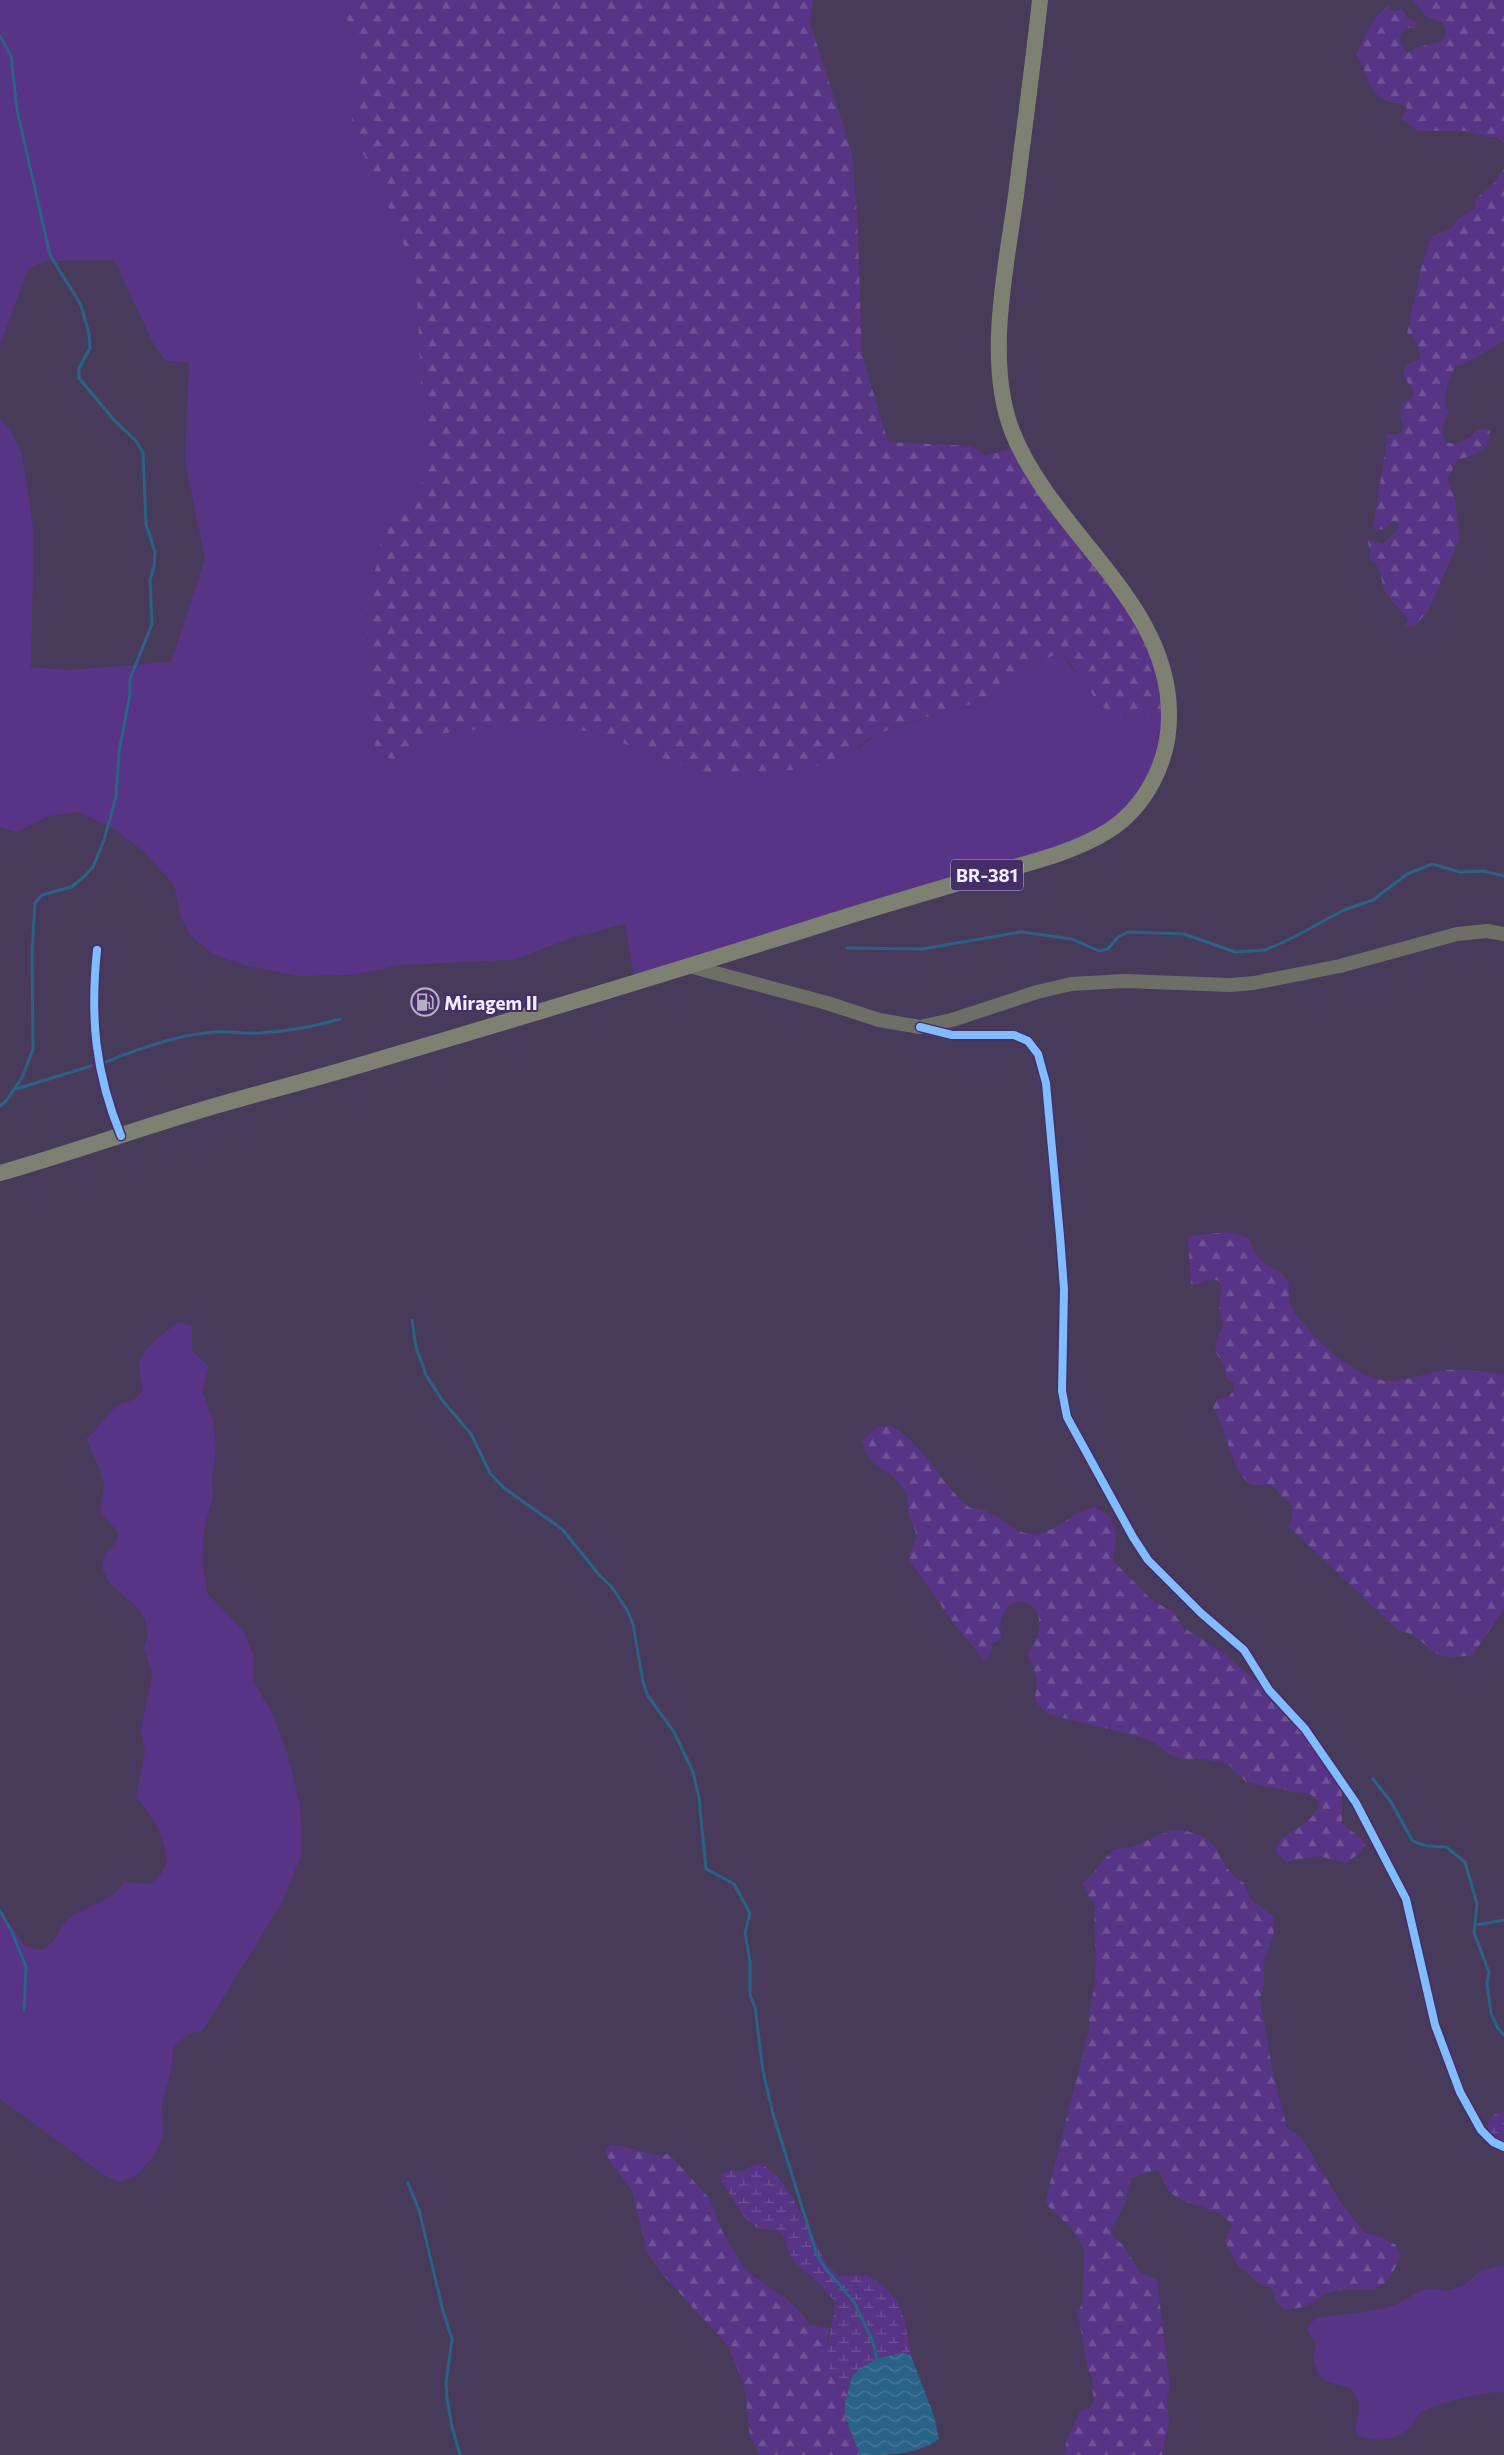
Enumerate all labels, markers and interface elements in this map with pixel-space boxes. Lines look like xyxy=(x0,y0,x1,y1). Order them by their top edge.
road number: BR-381 xyxy=(951,860,1023,890)
fuel station icon: Miragem II xyxy=(410,987,440,1017)
place label: Miragem II xyxy=(444,991,538,1014)

